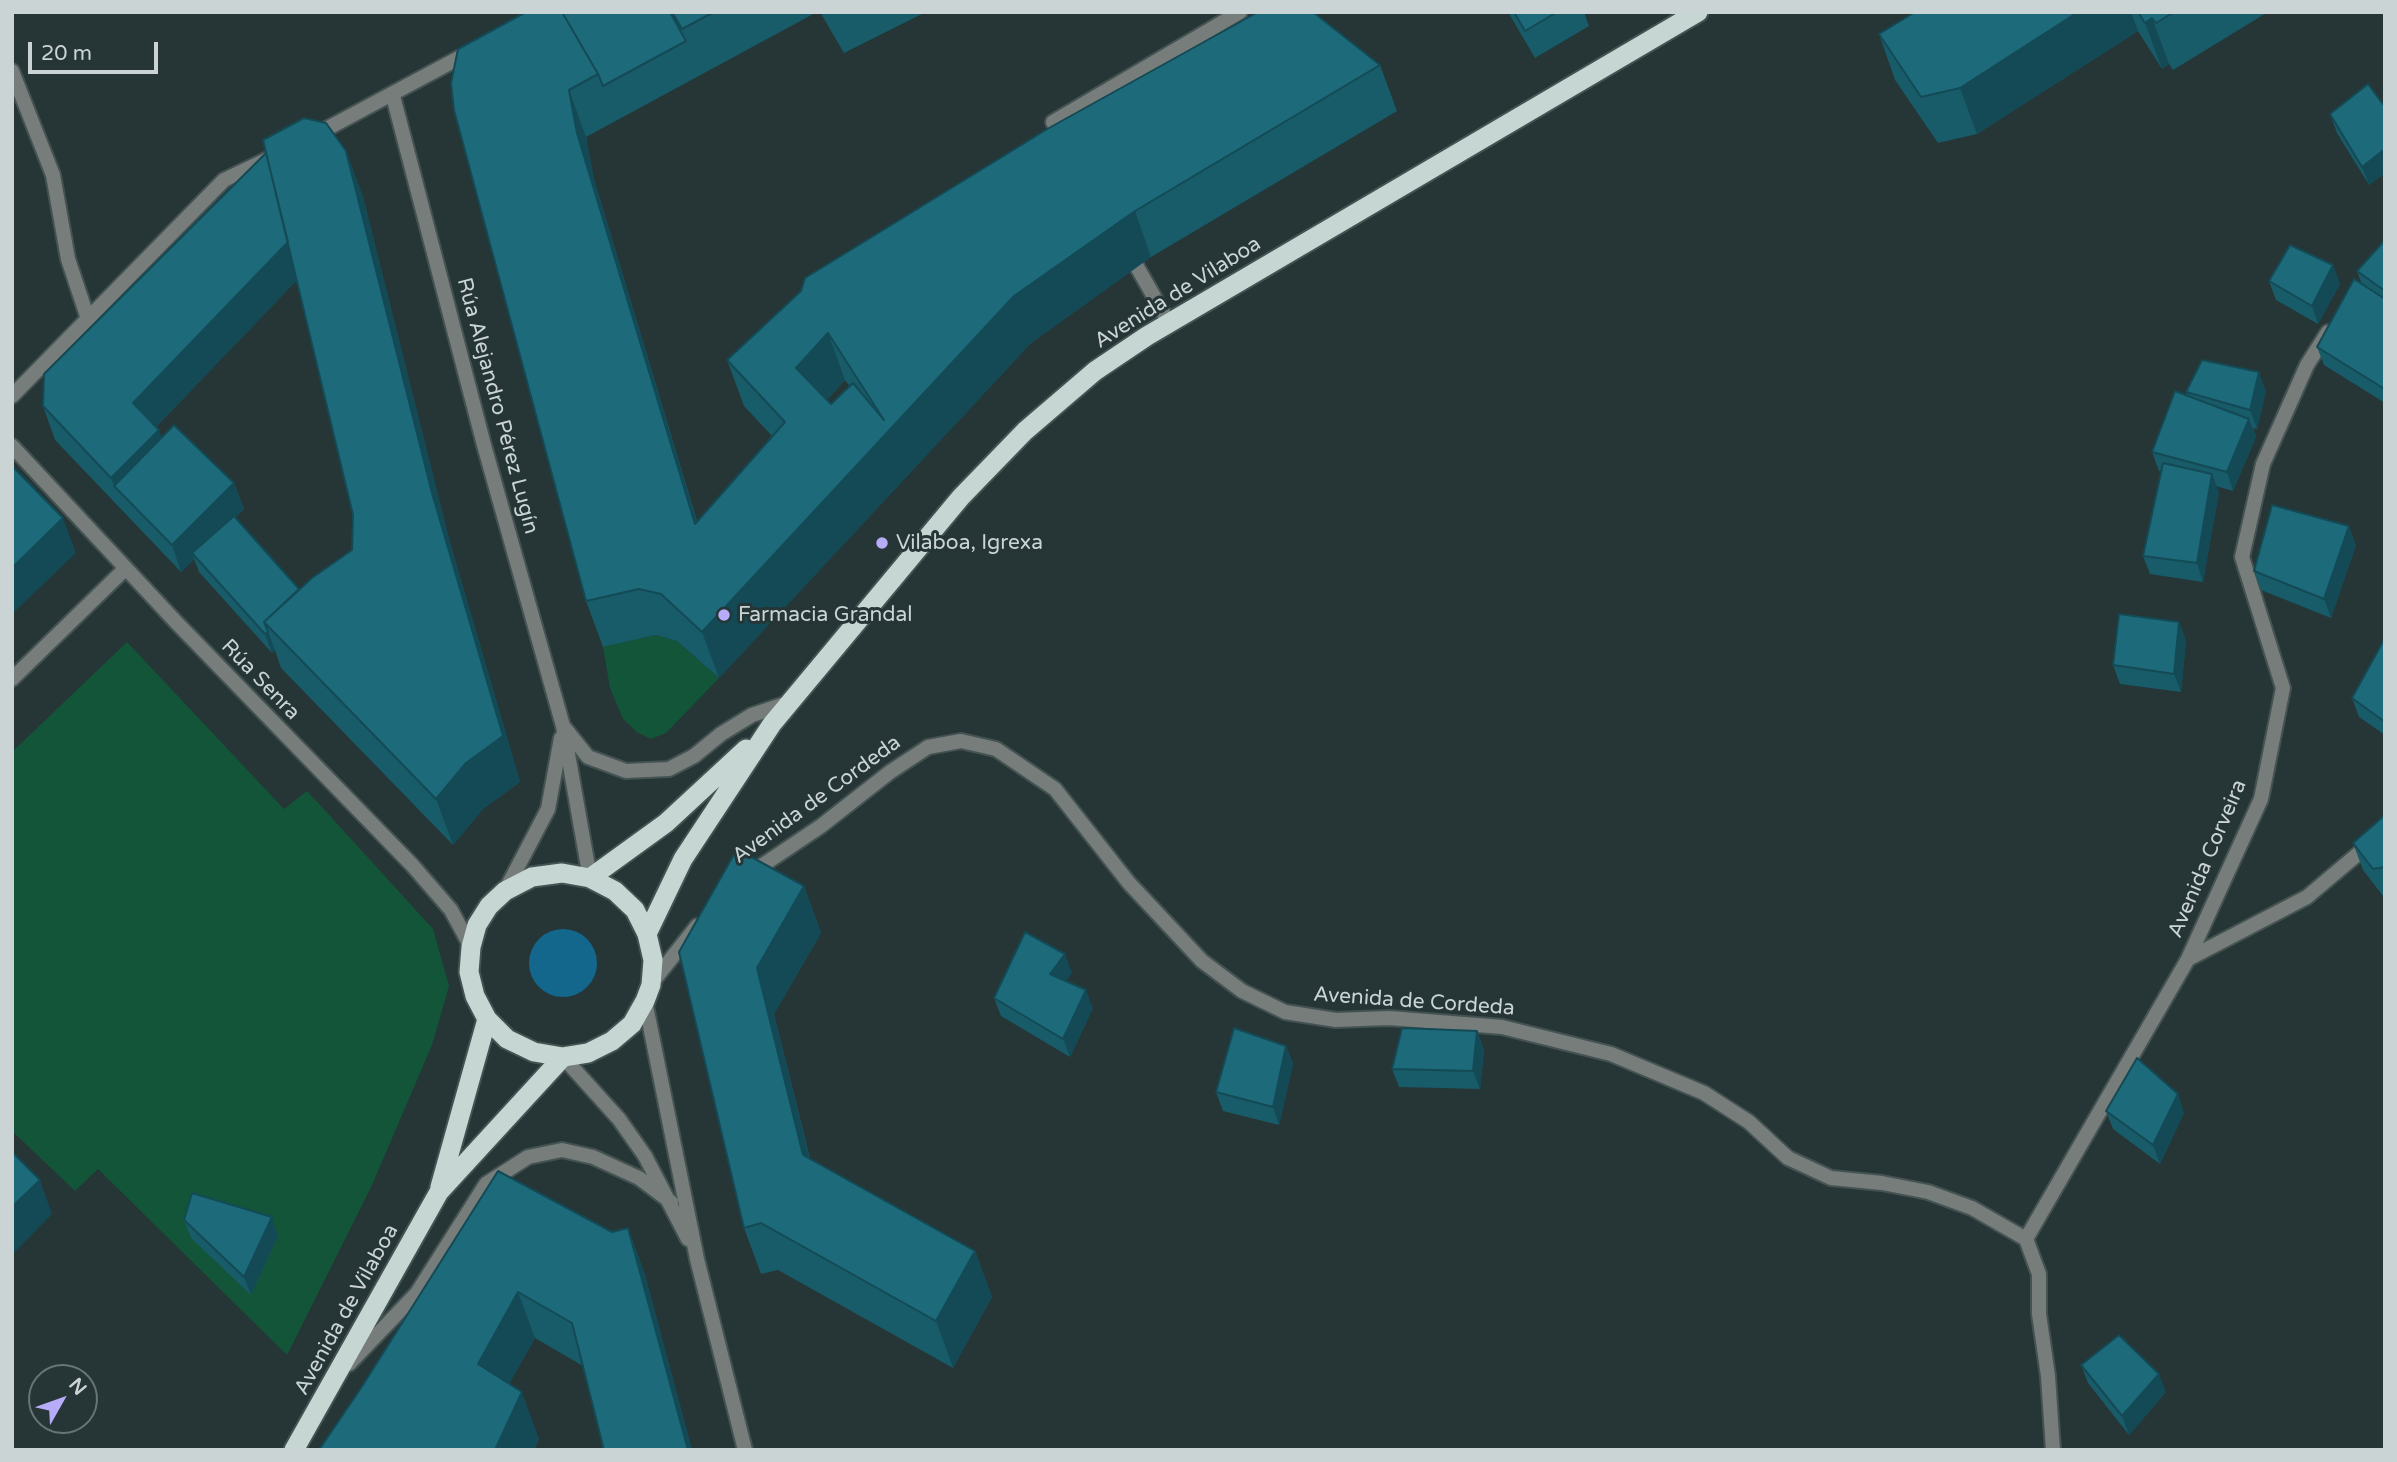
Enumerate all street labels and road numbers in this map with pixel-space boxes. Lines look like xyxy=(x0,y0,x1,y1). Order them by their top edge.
street label: Avenida de Vilaboa xyxy=(1090,232,1266,354)
street label: Rúa Alejandro Pérez Lugín xyxy=(451,275,543,537)
street label: Rúa Senra xyxy=(215,634,305,726)
street label: Avenida de Cordeda xyxy=(728,730,906,870)
street label: Avenida Corveira xyxy=(2163,776,2253,942)
street label: Avenida de Cordeda xyxy=(1312,982,1516,1022)
street label: Avenida de Vilaboa xyxy=(290,1220,404,1400)

